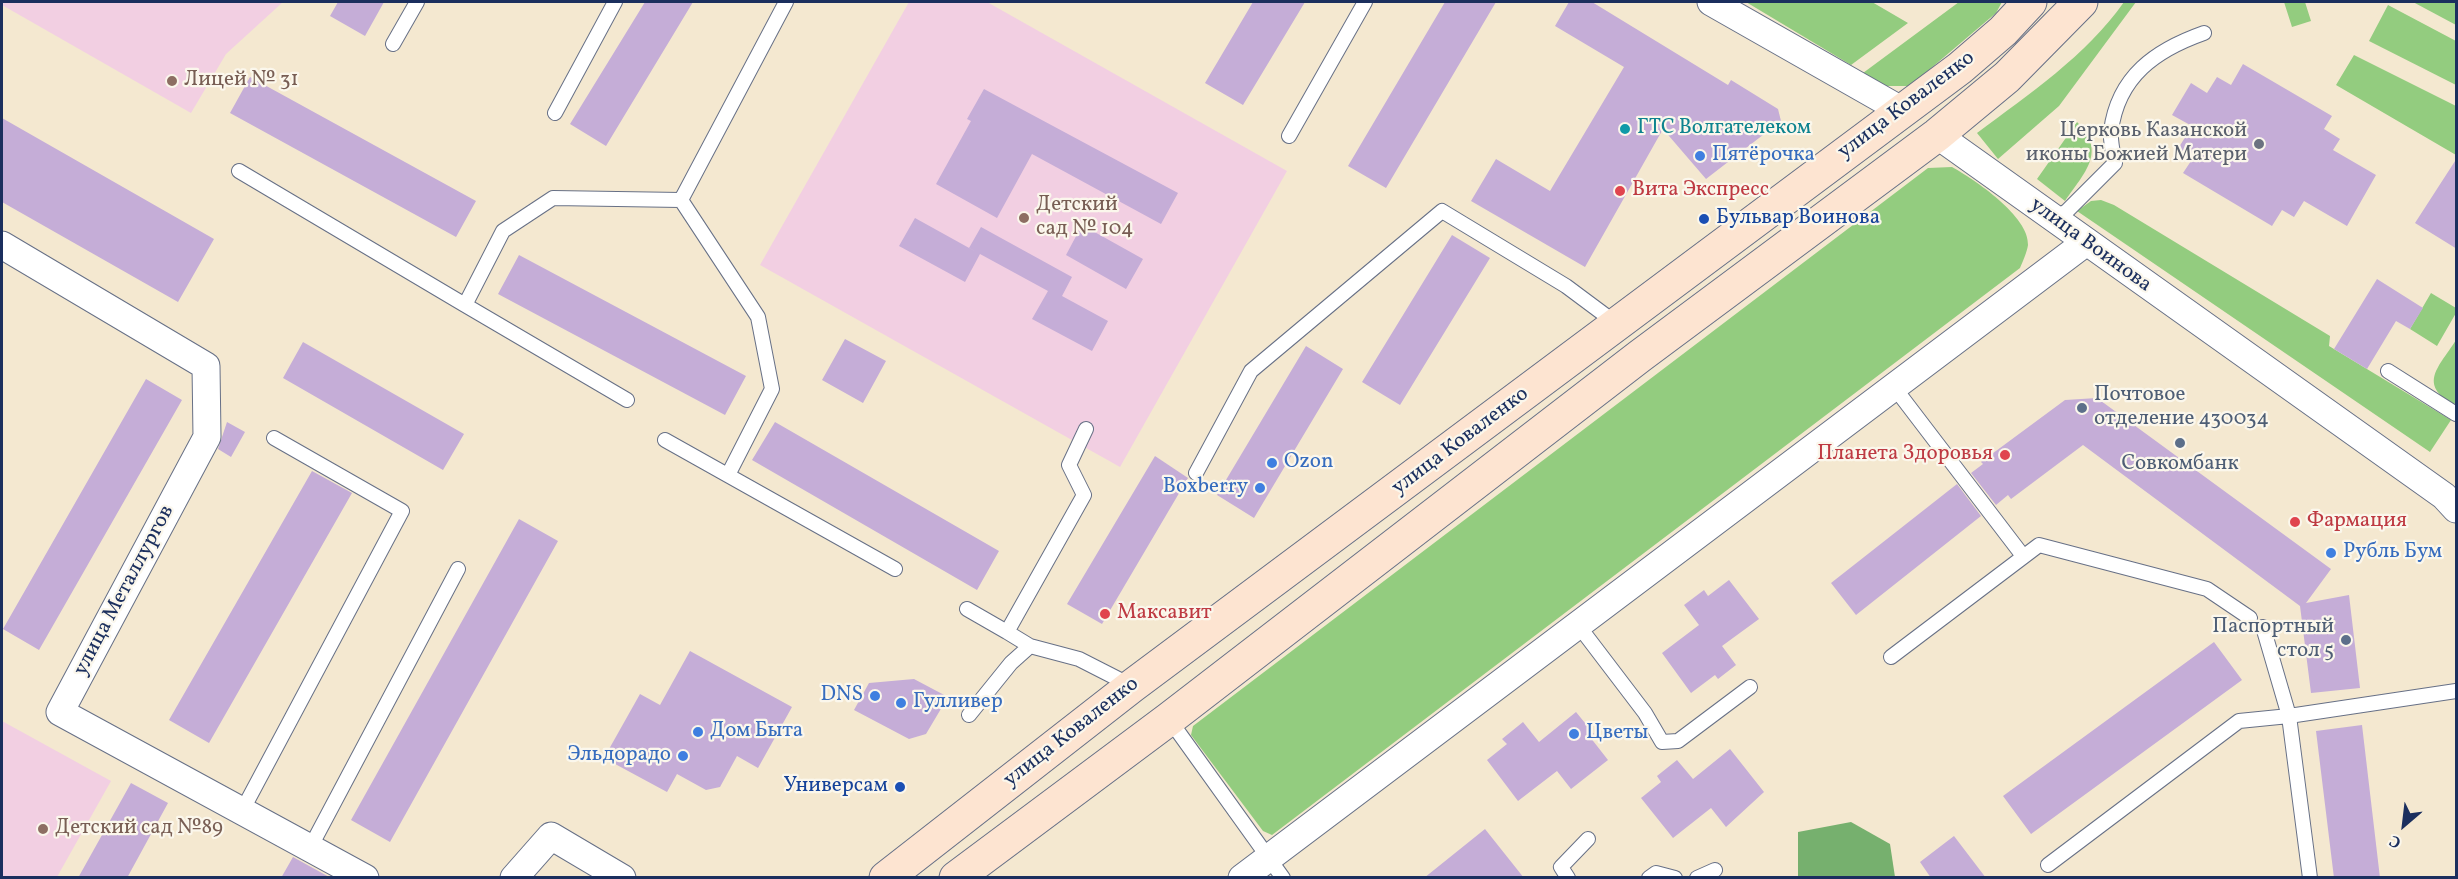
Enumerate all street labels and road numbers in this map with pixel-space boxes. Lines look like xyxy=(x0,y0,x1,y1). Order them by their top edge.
street label: улица Коваленко xyxy=(1834,46,1980,166)
street label: улица Воинова xyxy=(2024,193,2156,299)
street label: улица Коваленко xyxy=(1388,382,1534,502)
street label: улица Металлургов xyxy=(69,501,181,681)
street label: улица Коваленко xyxy=(999,672,1145,794)

